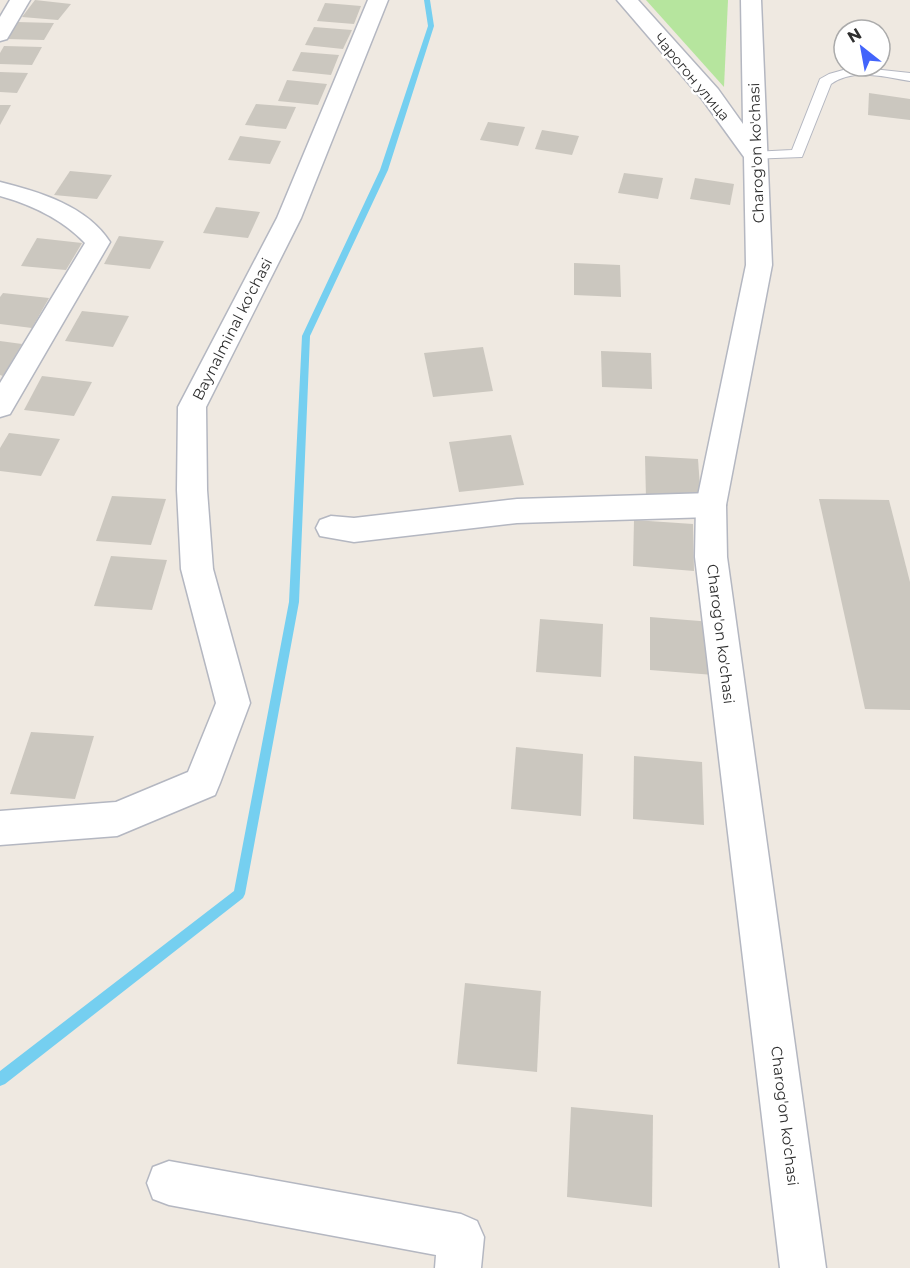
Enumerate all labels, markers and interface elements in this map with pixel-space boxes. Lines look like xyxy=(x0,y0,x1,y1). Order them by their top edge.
north arrow xyxy=(832,18,892,78)
text: N xyxy=(844,24,865,47)
street label: Чарогон улица xyxy=(650,30,734,124)
street label: Charog'on ko'chasi xyxy=(744,82,768,224)
street label: Baynalminal ko'chasi xyxy=(188,255,276,403)
street label: Charog'on ko'chasi xyxy=(703,563,739,705)
street label: Charog'on ko'chasi xyxy=(767,1045,803,1187)

